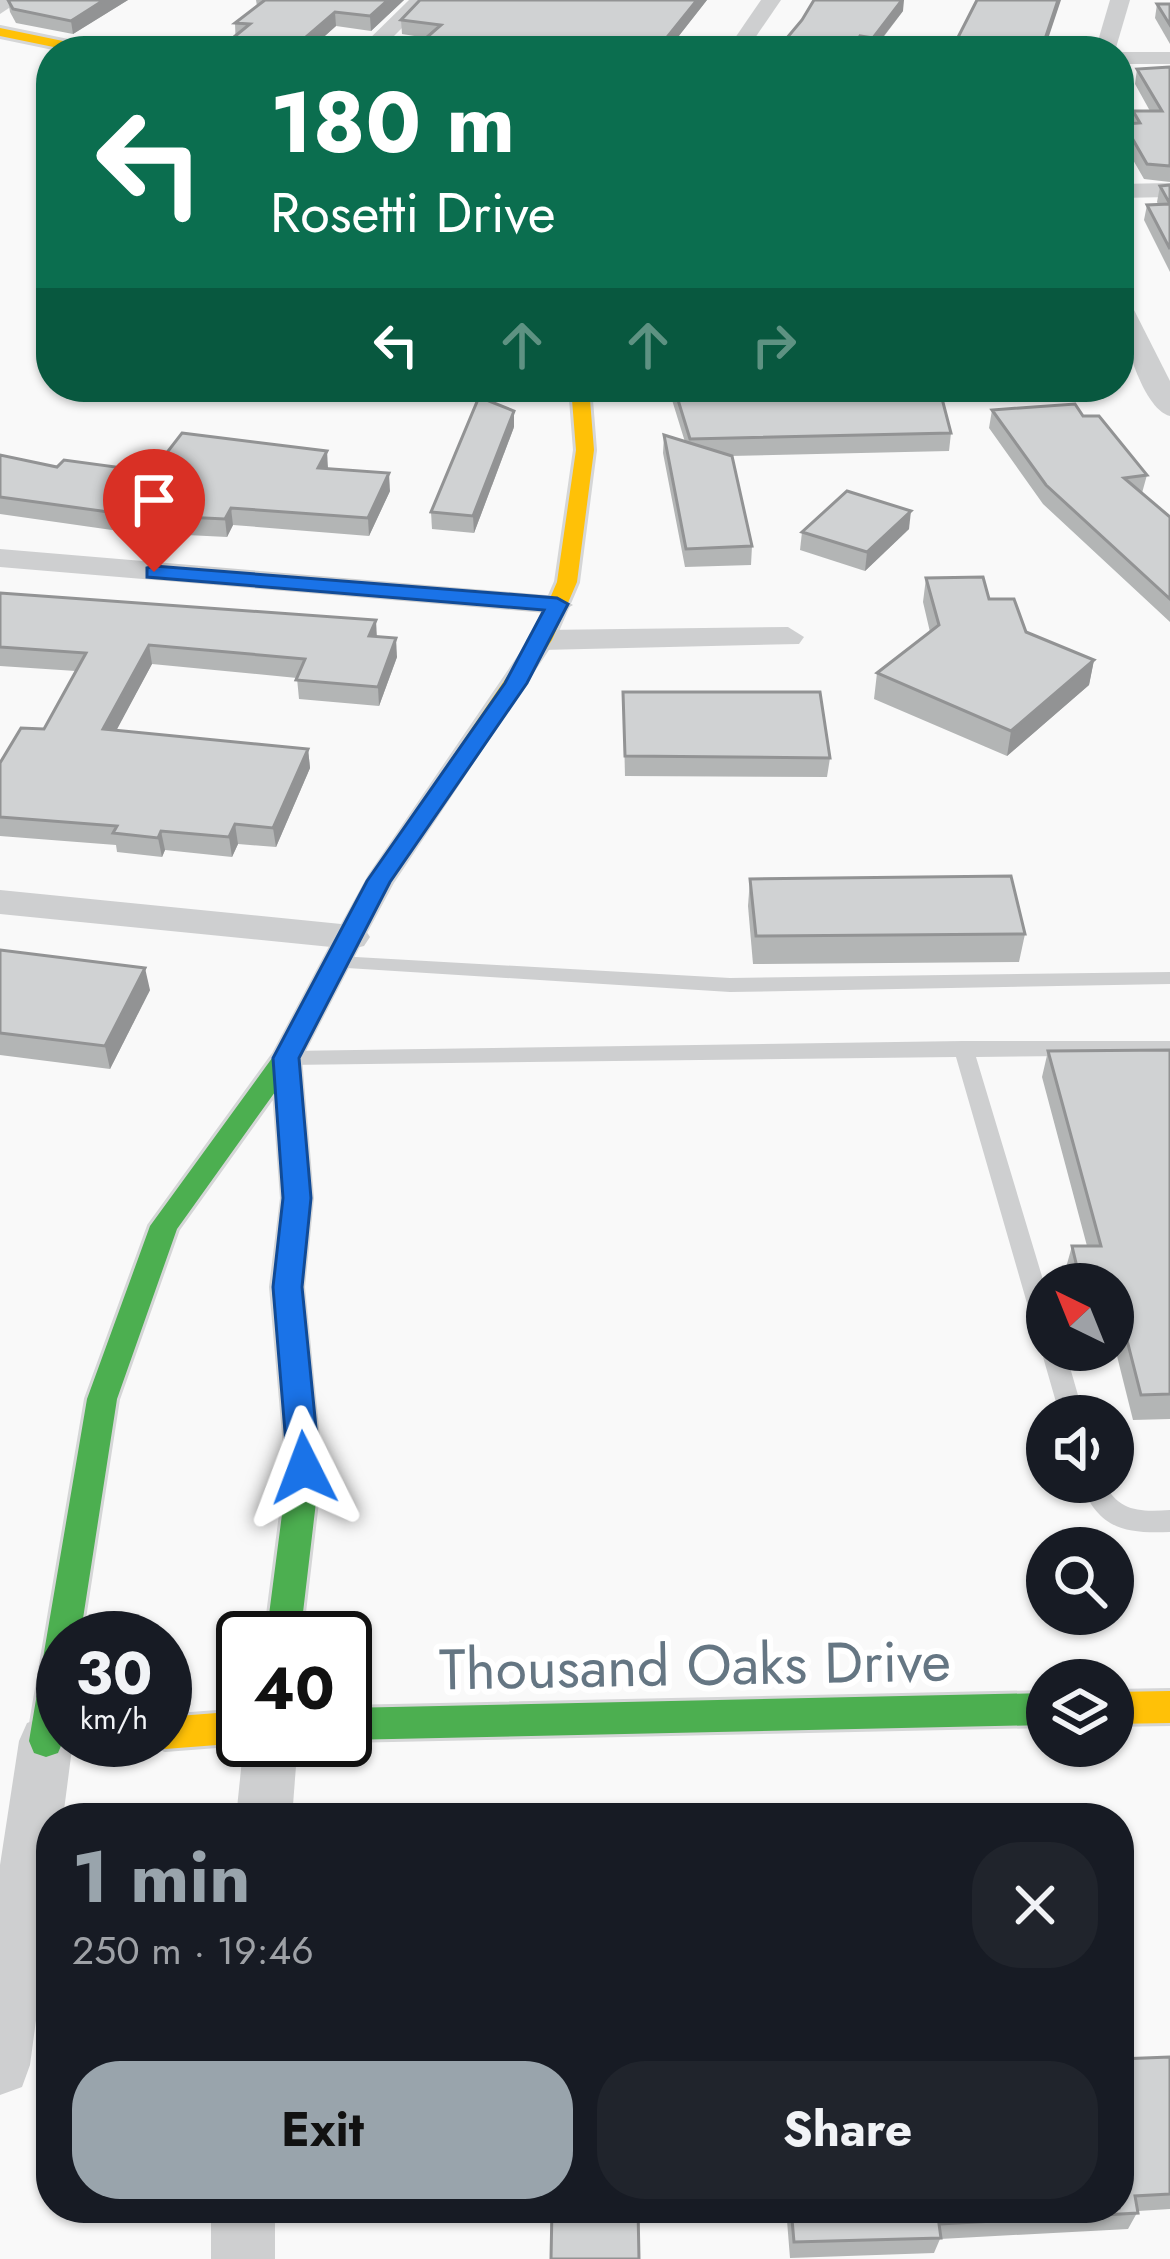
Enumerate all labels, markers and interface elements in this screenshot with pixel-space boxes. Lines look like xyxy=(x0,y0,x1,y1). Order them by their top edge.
text: 180 m xyxy=(270,62,515,184)
icon: left xyxy=(72,84,228,240)
text: Rosetti Drive xyxy=(270,174,556,252)
icon: left xyxy=(363,312,429,378)
icon: ahead xyxy=(489,312,555,378)
icon: ahead xyxy=(615,312,681,378)
icon: right xyxy=(741,312,807,378)
pin xyxy=(103,449,205,572)
icon: arrive xyxy=(121,467,187,533)
north arrow xyxy=(1026,1263,1134,1371)
map controls xyxy=(1026,1263,1134,1767)
button: sound xyxy=(1026,1395,1134,1503)
position arrow xyxy=(241,1405,367,1531)
button: search xyxy=(1026,1527,1134,1635)
speed limit sign: 40 xyxy=(216,1611,372,1767)
street label: Thousand Oaks Drive xyxy=(438,1620,952,1710)
text: 30 xyxy=(76,1630,152,1717)
button: layers xyxy=(1026,1659,1134,1767)
text: km/h xyxy=(80,1697,148,1740)
text: 1 min xyxy=(72,1825,251,1929)
button: close xyxy=(972,1842,1098,1968)
text: 250 m · 19:46 xyxy=(72,1922,314,1979)
button: Exit xyxy=(72,2061,573,2199)
button: Share xyxy=(597,2061,1098,2199)

